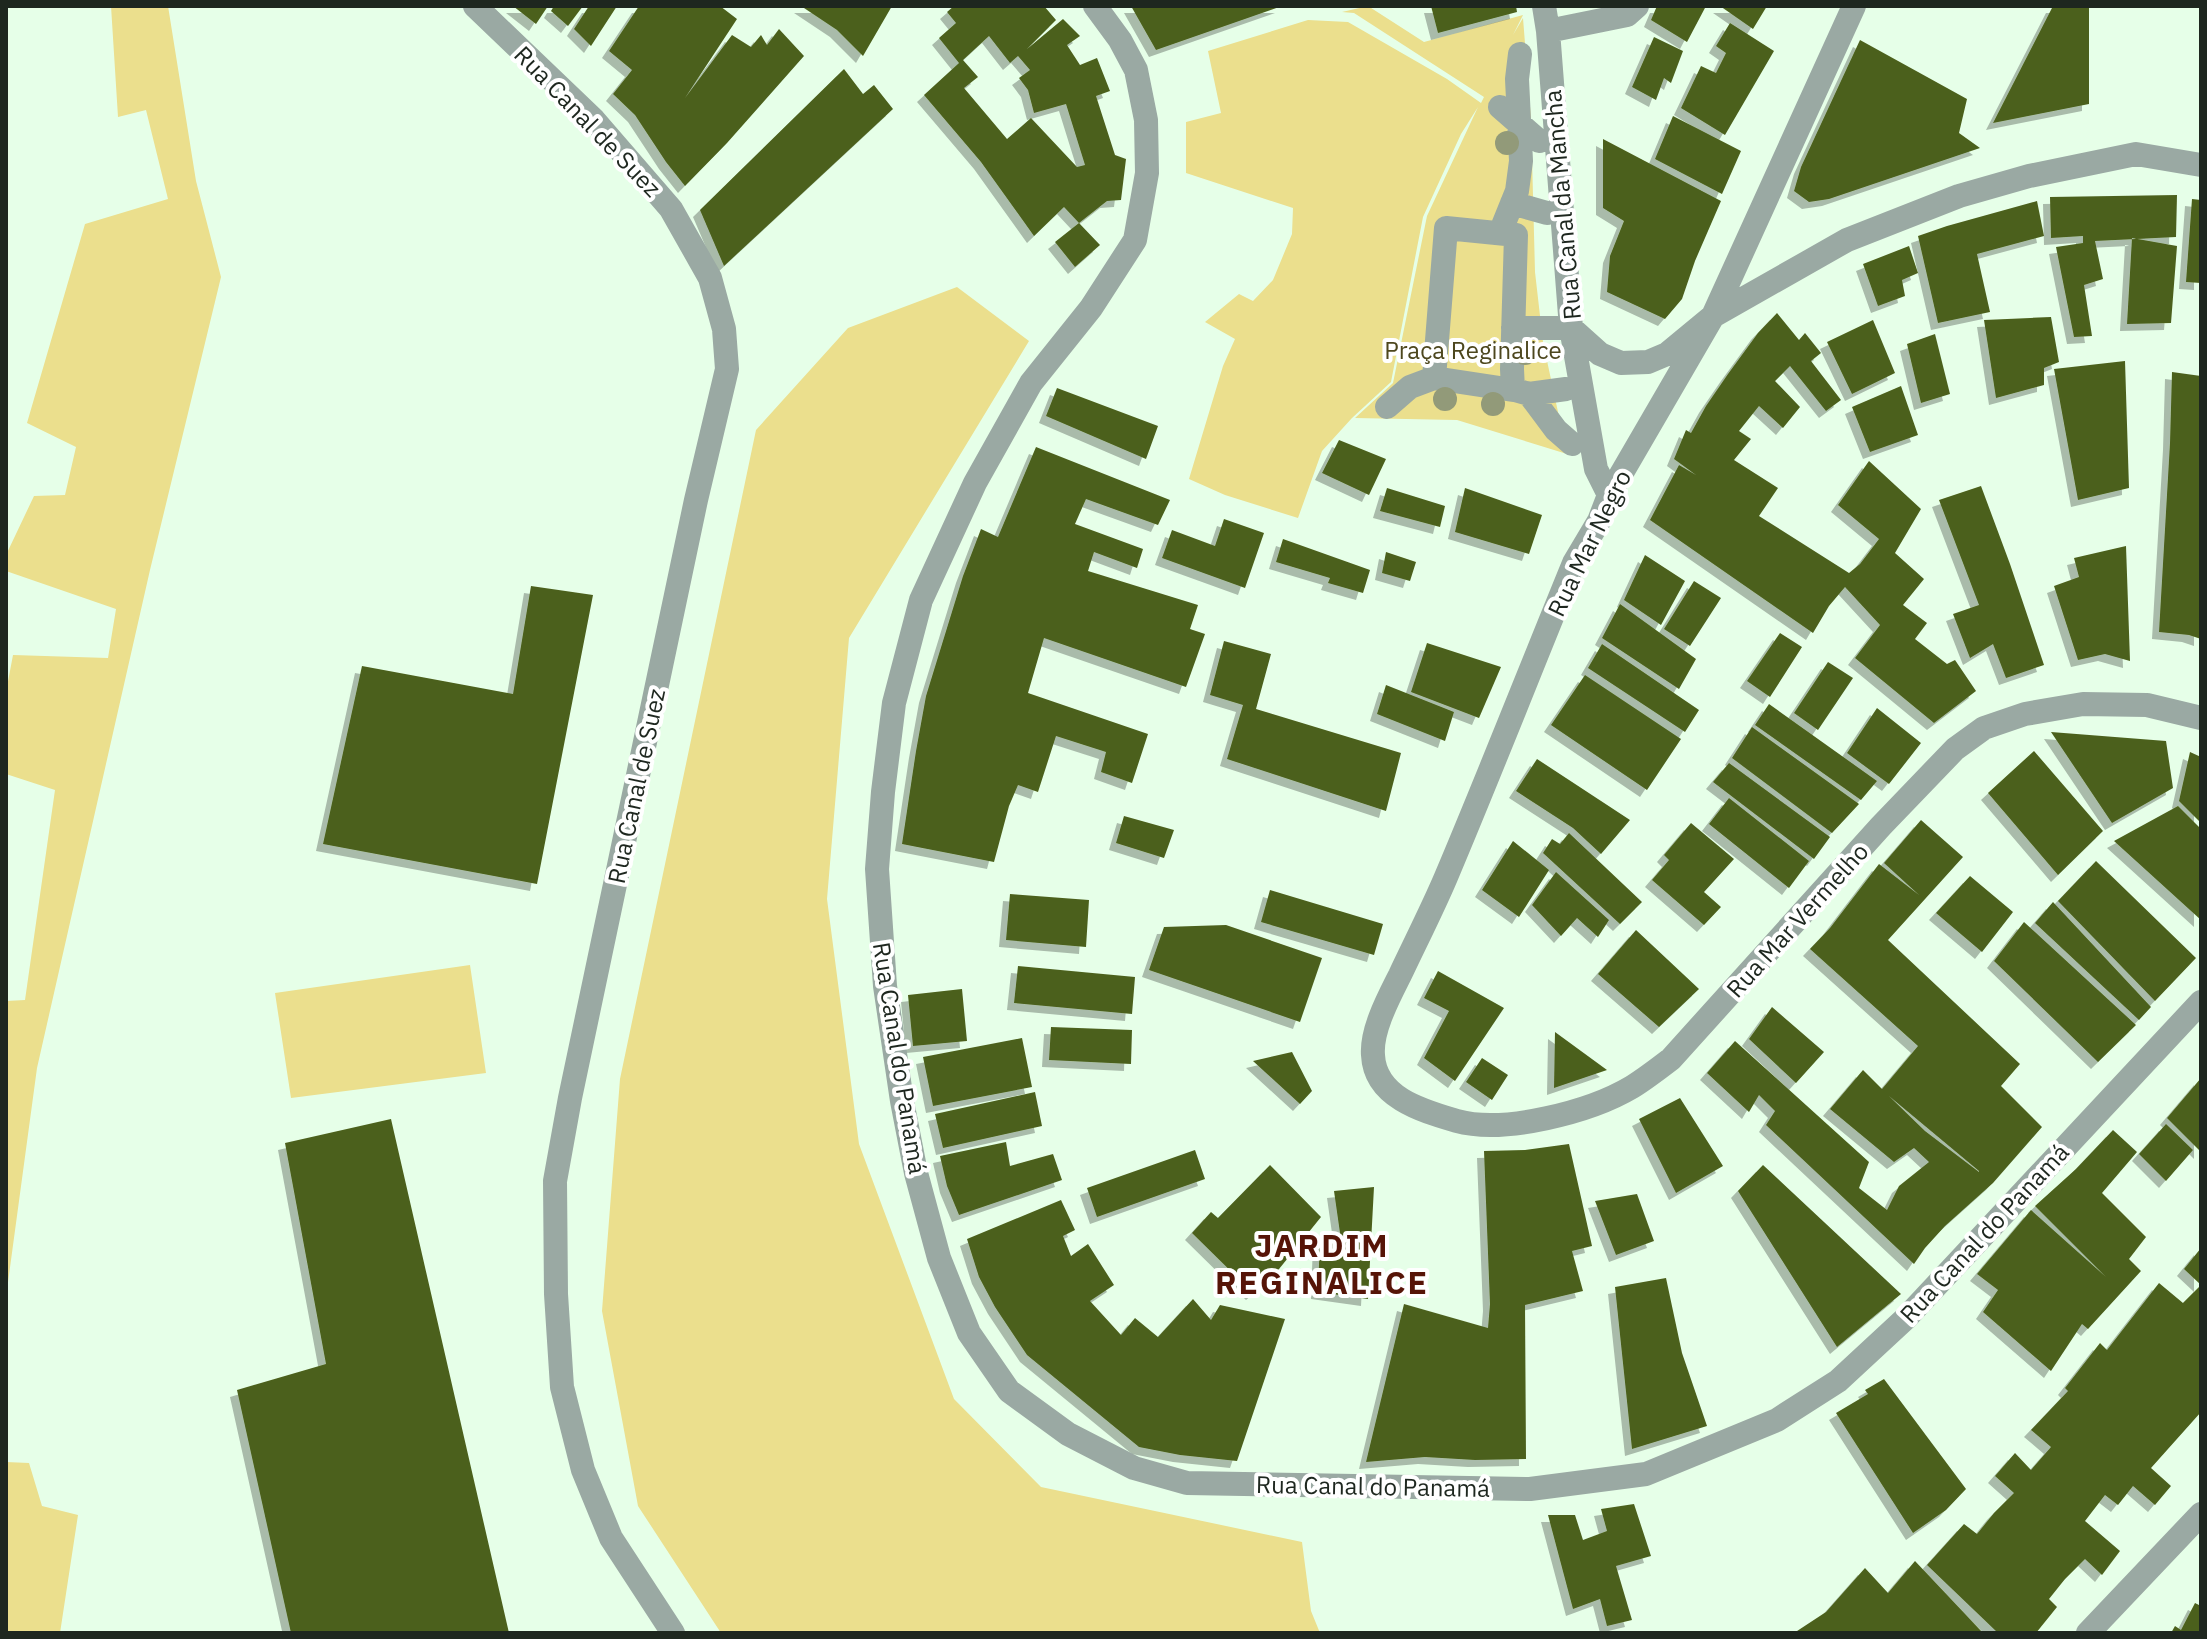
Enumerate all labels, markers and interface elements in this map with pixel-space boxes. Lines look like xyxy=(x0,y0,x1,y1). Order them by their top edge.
street label: Rua Canal de Suez xyxy=(508,39,668,203)
street label: Rua Canal da Mancha xyxy=(1536,89,1588,321)
park label: Praça Reginalice xyxy=(1384,334,1562,366)
street label: Rua Mar Negro xyxy=(1540,464,1638,622)
street label: Rua Canal de Suez xyxy=(600,686,672,886)
street label: Rua Mar Vermelho xyxy=(1719,836,1875,1004)
street label: Rua Canal do Panamá xyxy=(866,940,934,1176)
street label: Rua Canal do Panamá xyxy=(1892,1136,2076,1330)
district label: JARDIM REGINALICE xyxy=(1215,1224,1429,1303)
street label: Rua Canal do Panamá xyxy=(1256,1468,1491,1504)

